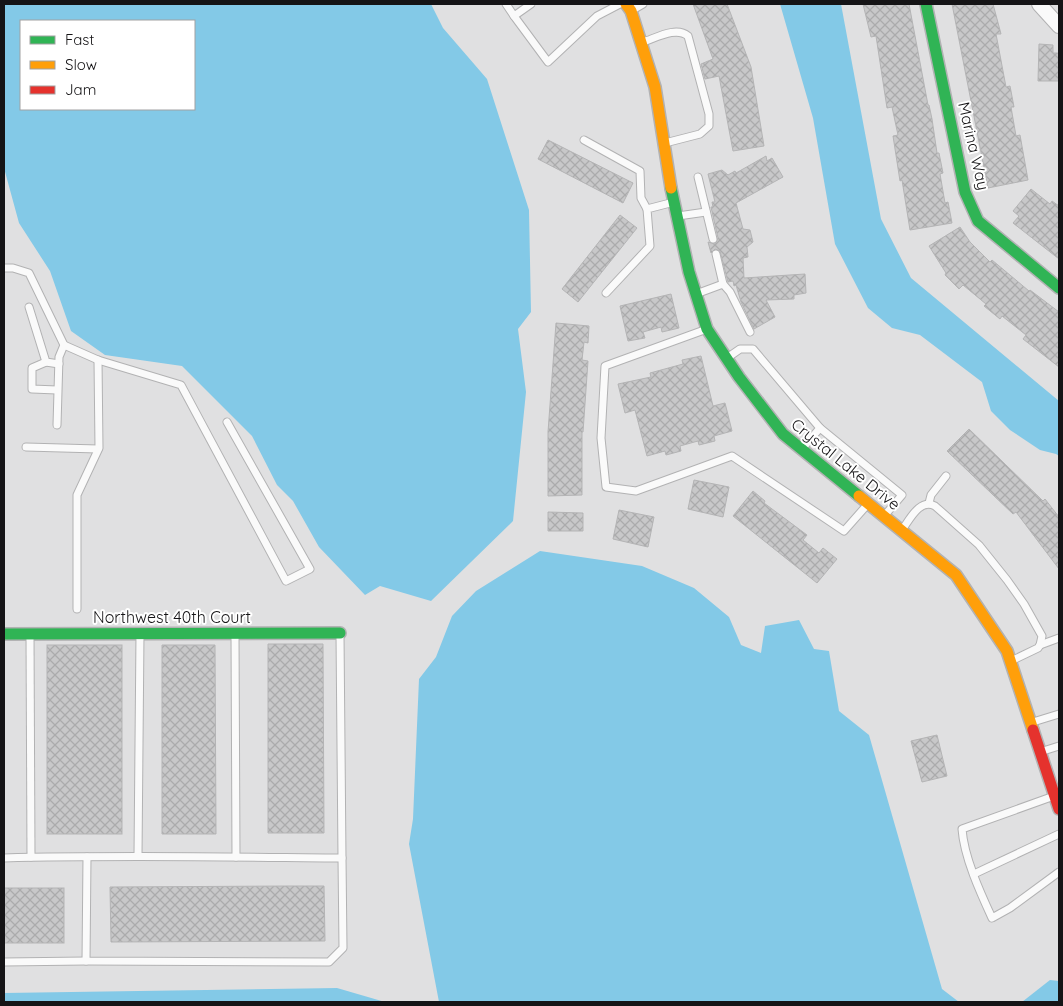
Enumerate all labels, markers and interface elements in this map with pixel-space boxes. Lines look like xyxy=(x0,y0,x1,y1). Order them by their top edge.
legend xyxy=(20,20,195,110)
text: Fast xyxy=(65,30,94,49)
text: Slow xyxy=(65,55,97,74)
text: Jam xyxy=(65,80,96,99)
street label: Marina Way xyxy=(954,100,994,192)
street label: Crystal Lake Drive xyxy=(787,414,905,514)
street label: Northwest 40th Court xyxy=(93,607,251,627)

